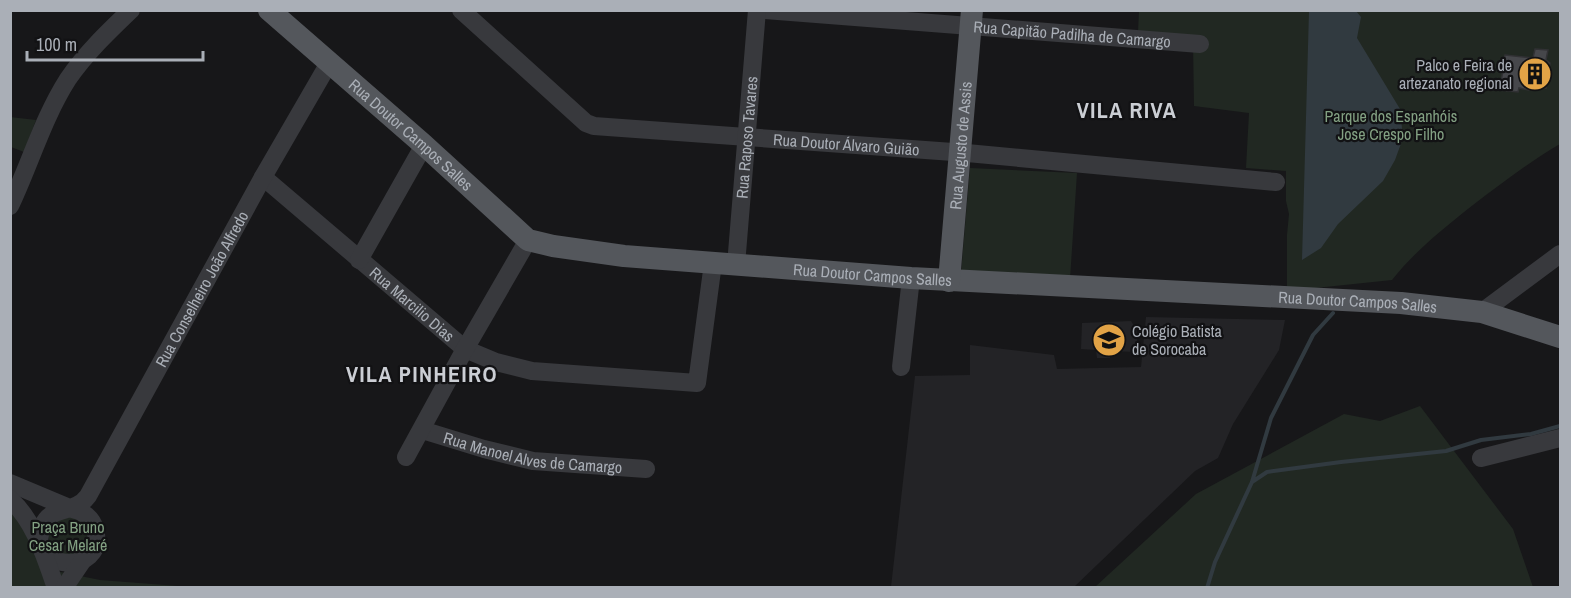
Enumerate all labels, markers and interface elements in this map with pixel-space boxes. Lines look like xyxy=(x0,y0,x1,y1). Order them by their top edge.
street label: Rua Capitão Padilha de Camargo xyxy=(973,15,1172,53)
scale bar xyxy=(27,24,202,62)
text: 100 m xyxy=(36,32,77,57)
place label: Palco e Feira de artezanato regional xyxy=(1399,54,1512,94)
building icon: Palco e Feira de artezanato regional xyxy=(1517,56,1553,92)
street label: Rua Doutor Campos Salles xyxy=(344,74,478,196)
street label: Rua Raposo Tavares xyxy=(731,75,763,199)
street label: Rua Augusto de Assis xyxy=(944,81,977,210)
district label: VILA RIVA xyxy=(1077,95,1177,125)
park label: Parque dos Espanhóis Jose Crespo Filho xyxy=(1325,105,1457,145)
street label: Rua Doutor Álvaro Guião xyxy=(772,128,920,161)
street label: Rua Conselheiro João Alfredo xyxy=(150,207,253,371)
street label: Rua Doutor Campos Salles xyxy=(792,258,952,291)
street label: Rua Marcilio Dias xyxy=(365,262,459,347)
street label: Rua Doutor Campos Salles xyxy=(1278,286,1438,318)
place label: Colégio Batista de Sorocaba xyxy=(1132,320,1222,360)
school or university icon: Colégio Batista de Sorocaba xyxy=(1091,322,1127,358)
district label: VILA PINHEIRO xyxy=(346,359,498,389)
street label: Rua Manoel Alves de Camargo xyxy=(441,426,623,478)
park label: Praça Bruno Cesar Melaré xyxy=(29,516,107,556)

